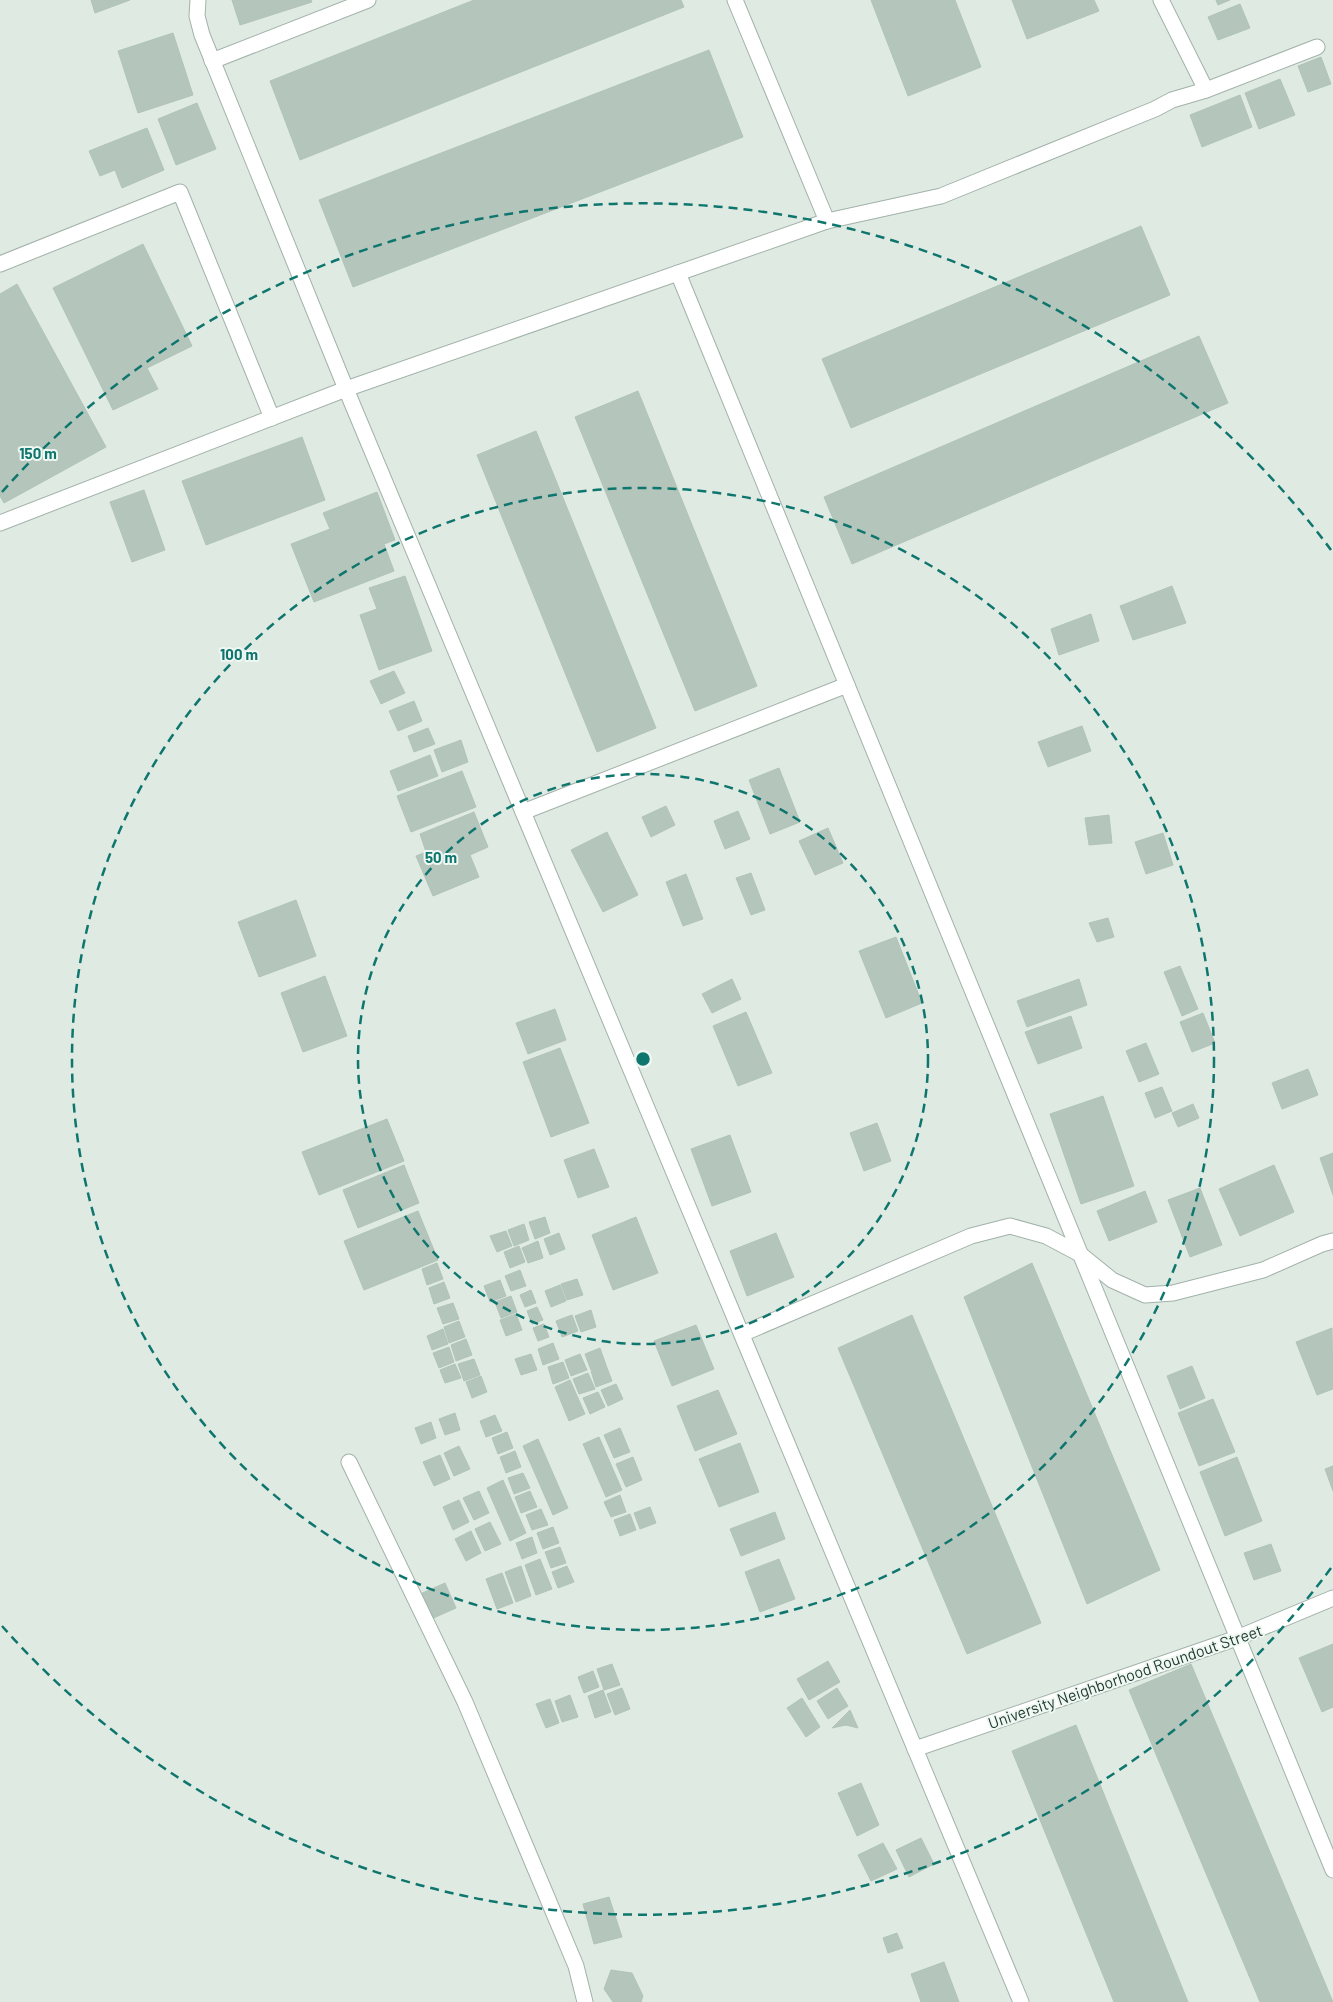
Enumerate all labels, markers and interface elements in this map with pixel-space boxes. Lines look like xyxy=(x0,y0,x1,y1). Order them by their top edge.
text: 150 m xyxy=(19,444,57,462)
text: 100 m xyxy=(220,645,258,663)
text: 50 m xyxy=(425,848,457,866)
centre of rings xyxy=(634,1050,652,1068)
street label: University Neighborhood Roundout Street xyxy=(985,1620,1265,1732)

